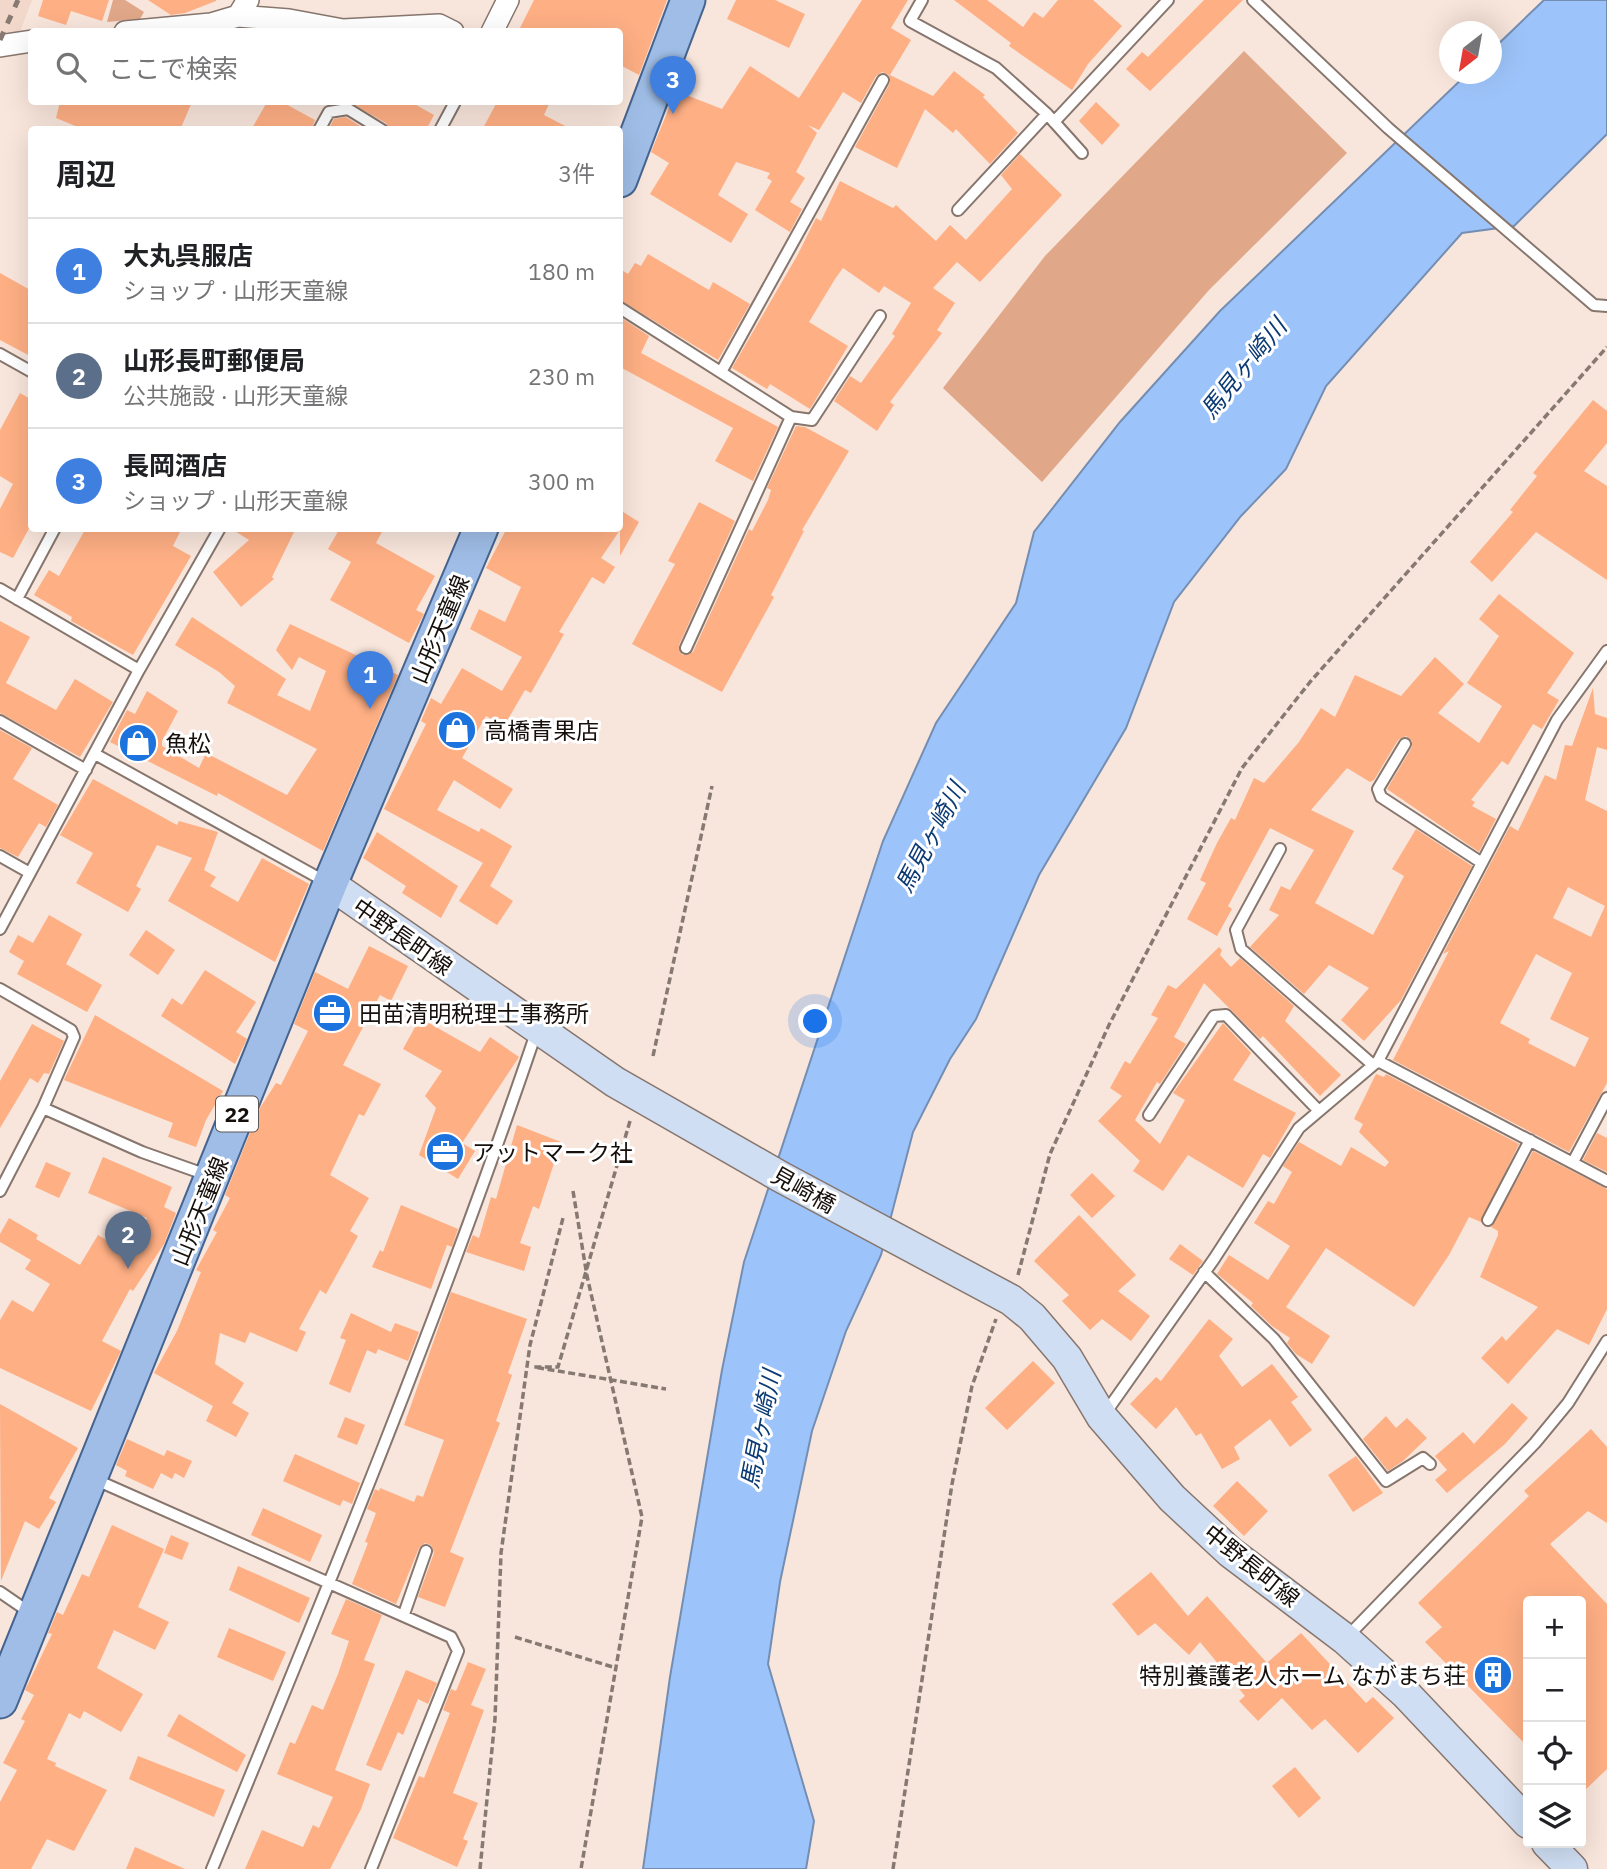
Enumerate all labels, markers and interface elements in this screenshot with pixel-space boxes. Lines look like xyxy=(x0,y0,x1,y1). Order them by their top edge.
north arrow xyxy=(1439,21,1502,84)
search box xyxy=(28,28,623,105)
icon: search xyxy=(52,48,90,86)
text: ここで検索 xyxy=(108,51,238,85)
pin: 3 xyxy=(650,56,696,114)
text: 周辺 xyxy=(56,154,116,193)
text: 3件 xyxy=(558,158,595,188)
text: 大丸呉服店 xyxy=(123,238,253,272)
text: 1 xyxy=(72,256,86,286)
text: 180 m xyxy=(528,256,595,286)
text: ショップ · 山形天童線 xyxy=(123,275,348,305)
water label: 馬見ヶ崎川 xyxy=(1193,309,1295,425)
text: 山形長町郵便局 xyxy=(123,343,305,377)
text: 2 xyxy=(72,361,86,391)
text: 230 m xyxy=(528,361,595,391)
text: 公共施設 · 山形天童線 xyxy=(123,380,348,410)
text: 長岡酒店 xyxy=(123,448,227,482)
text: 3 xyxy=(72,466,86,496)
text: 300 m xyxy=(528,466,595,496)
text: ショップ · 山形天童線 xyxy=(123,485,348,515)
street label: 山形天童線 xyxy=(403,570,475,688)
pin: 1 xyxy=(347,651,393,709)
shop icon: 高橋青果店 xyxy=(436,709,478,751)
place label: 高橋青果店 xyxy=(484,715,599,745)
shop icon: 魚松 xyxy=(117,722,159,764)
place label: 魚松 xyxy=(165,728,211,758)
water label: 馬見ヶ崎川 xyxy=(888,774,974,897)
street label: 中野長町線 xyxy=(347,891,459,981)
office icon: 田苗清明税理士事務所 xyxy=(311,992,353,1034)
place label: 田苗清明税理士事務所 xyxy=(359,998,589,1028)
your location xyxy=(798,1004,832,1038)
road number: 22 xyxy=(216,1096,258,1132)
office icon: アットマーク社 xyxy=(424,1131,466,1173)
place label: アットマーク社 xyxy=(472,1137,633,1167)
street label: 山形天童線 xyxy=(164,1152,234,1270)
street label: 見崎橋 xyxy=(767,1159,841,1219)
pin: 2 xyxy=(105,1211,151,1269)
water label: 馬見ヶ崎川 xyxy=(733,1364,788,1491)
street label: 中野長町線 xyxy=(1198,1517,1306,1613)
map controls xyxy=(1523,1596,1586,1848)
button: + xyxy=(1523,1596,1586,1659)
building icon: 特別養護老人ホーム ながまち荘 xyxy=(1472,1654,1514,1696)
button: − xyxy=(1523,1659,1586,1722)
place label: 特別養護老人ホーム ながまち荘 xyxy=(1139,1660,1466,1690)
button: locate xyxy=(1523,1722,1586,1785)
button: layers xyxy=(1523,1785,1586,1848)

